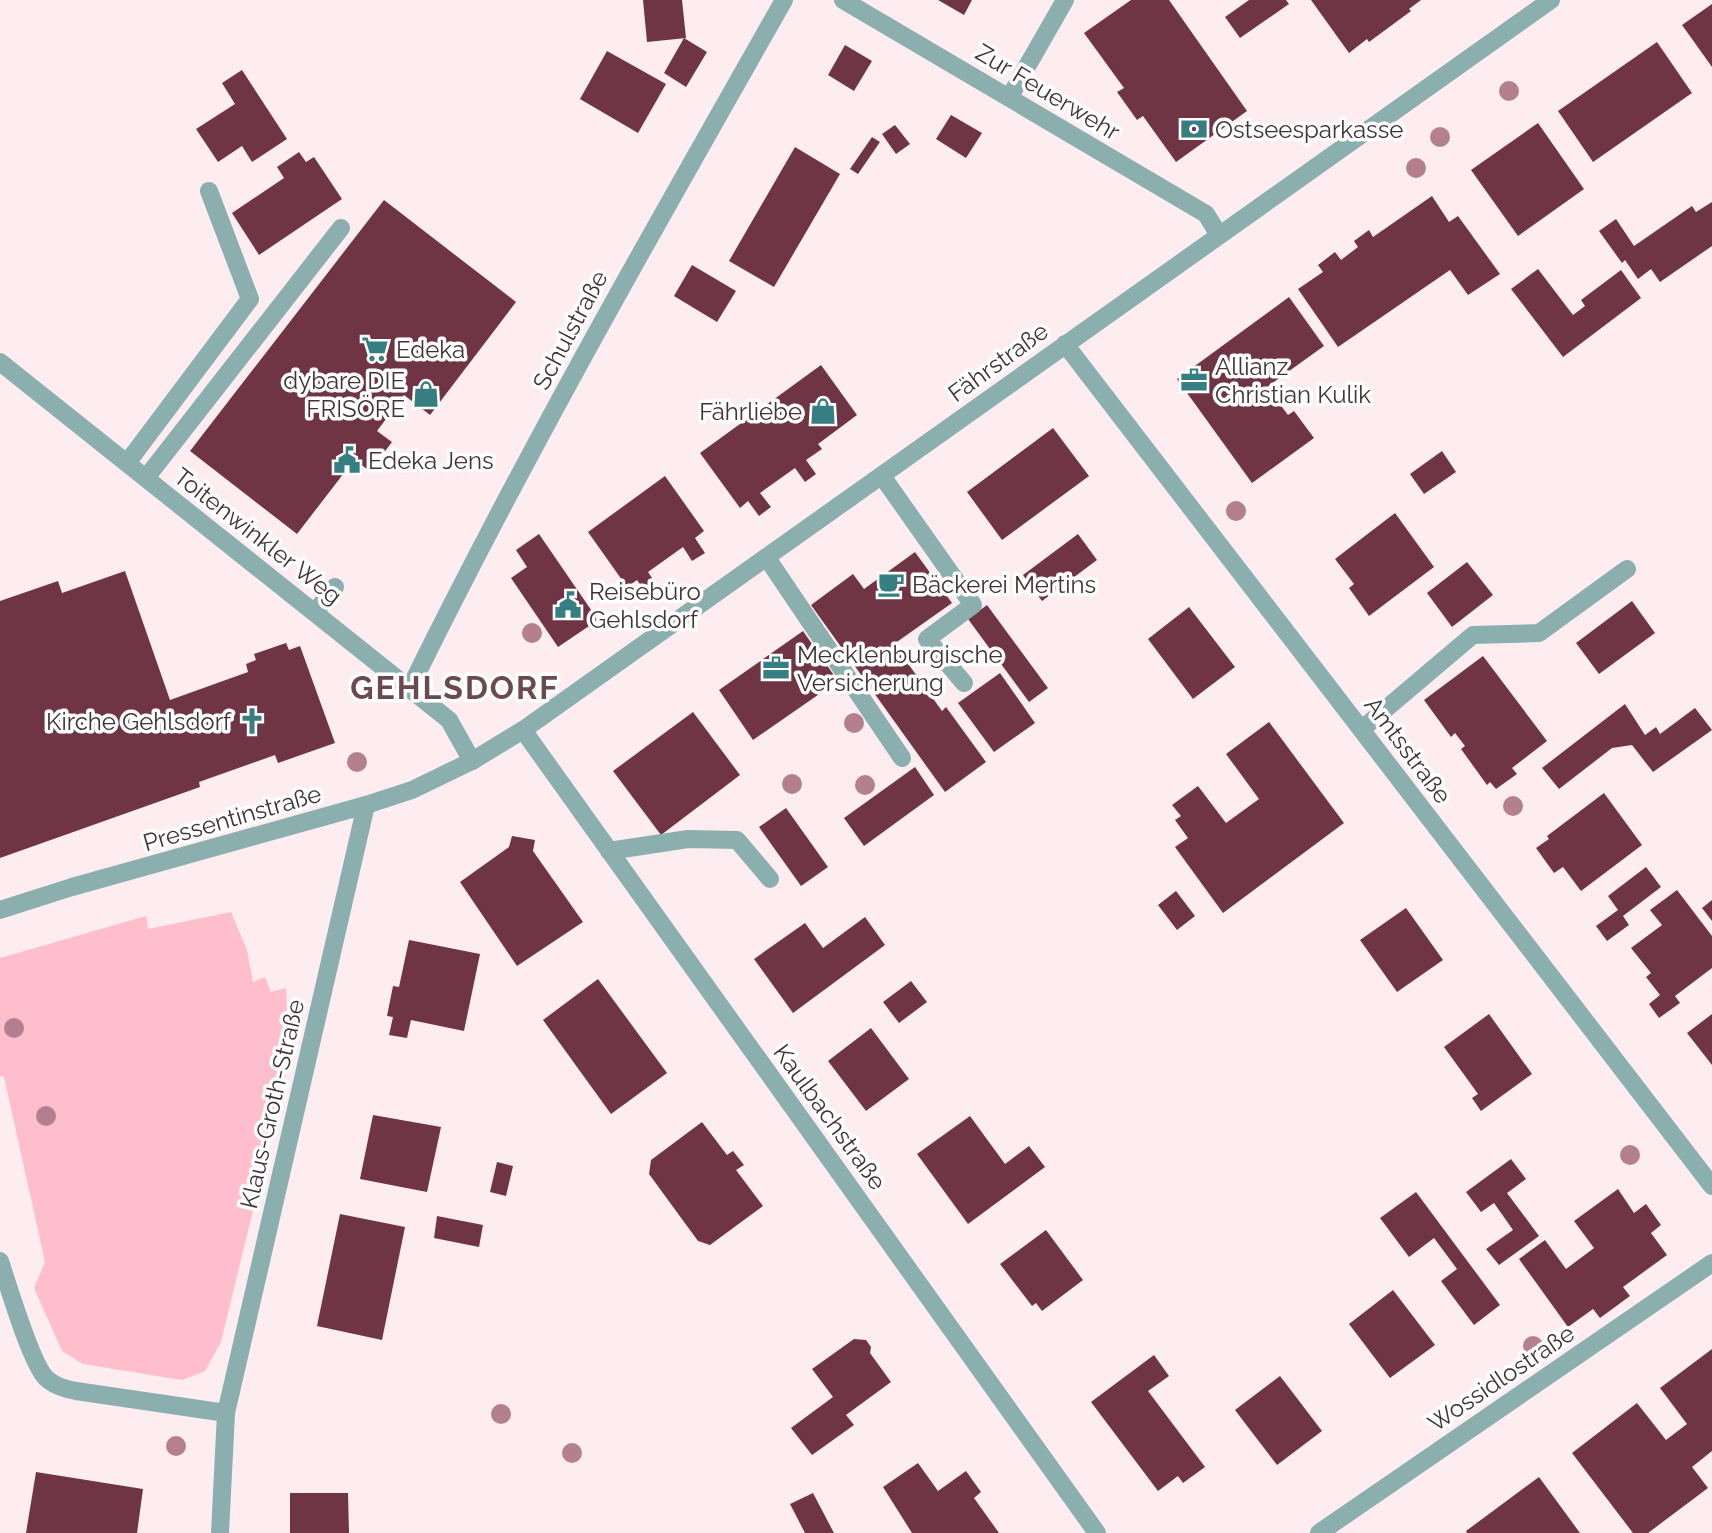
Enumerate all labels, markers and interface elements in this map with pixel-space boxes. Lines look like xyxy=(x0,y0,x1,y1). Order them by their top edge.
street label: Zur Feuerwehr xyxy=(971,38,1126,147)
bank icon: Ostseesparkasse xyxy=(1179,114,1209,144)
place label: Ostseesparkasse xyxy=(1215,115,1403,144)
street label: Schulstraße xyxy=(526,265,614,395)
street label: Fährstraße xyxy=(942,316,1054,408)
supermarket icon: Edeka xyxy=(360,334,390,364)
place label: Edeka xyxy=(396,335,465,364)
place label: Allianz Christian Kulik xyxy=(1215,352,1371,409)
office icon: Allianz Christian Kulik xyxy=(1179,365,1209,395)
place label: dybare DIE FRISÖRE xyxy=(283,366,405,423)
shop icon: dybare DIE FRISÖRE xyxy=(411,379,441,409)
shop icon: Fährliebe xyxy=(808,396,838,426)
place label: Fährliebe xyxy=(699,397,802,426)
public building icon: Edeka Jens xyxy=(332,445,362,475)
place label: Edeka Jens xyxy=(368,446,494,475)
street label: Toitenwinkler Weg xyxy=(168,462,348,610)
cafe icon: Bäckerei Mertins xyxy=(876,569,906,599)
place label: Bäckerei Mertins xyxy=(912,570,1096,599)
place label: Reisebüro Gehlsdorf xyxy=(589,577,701,634)
public building icon: Reisebüro Gehlsdorf xyxy=(553,590,583,620)
place label: Mecklenburgische Versicherung xyxy=(797,640,1003,697)
office icon: Mecklenburgische Versicherung xyxy=(761,653,791,683)
district label: GEHLSDORF xyxy=(350,669,560,706)
street label: Amtsstraße xyxy=(1358,691,1458,809)
church icon: Kirche Gehlsdorf xyxy=(237,706,267,736)
place label: Kirche Gehlsdorf xyxy=(46,707,232,736)
street label: Pressentinstraße xyxy=(140,779,324,857)
street label: Klaus-Groth-Straße xyxy=(234,997,310,1211)
street label: Kaulbachstraße xyxy=(767,1039,893,1195)
street label: Wossidlostraße xyxy=(1422,1318,1580,1438)

